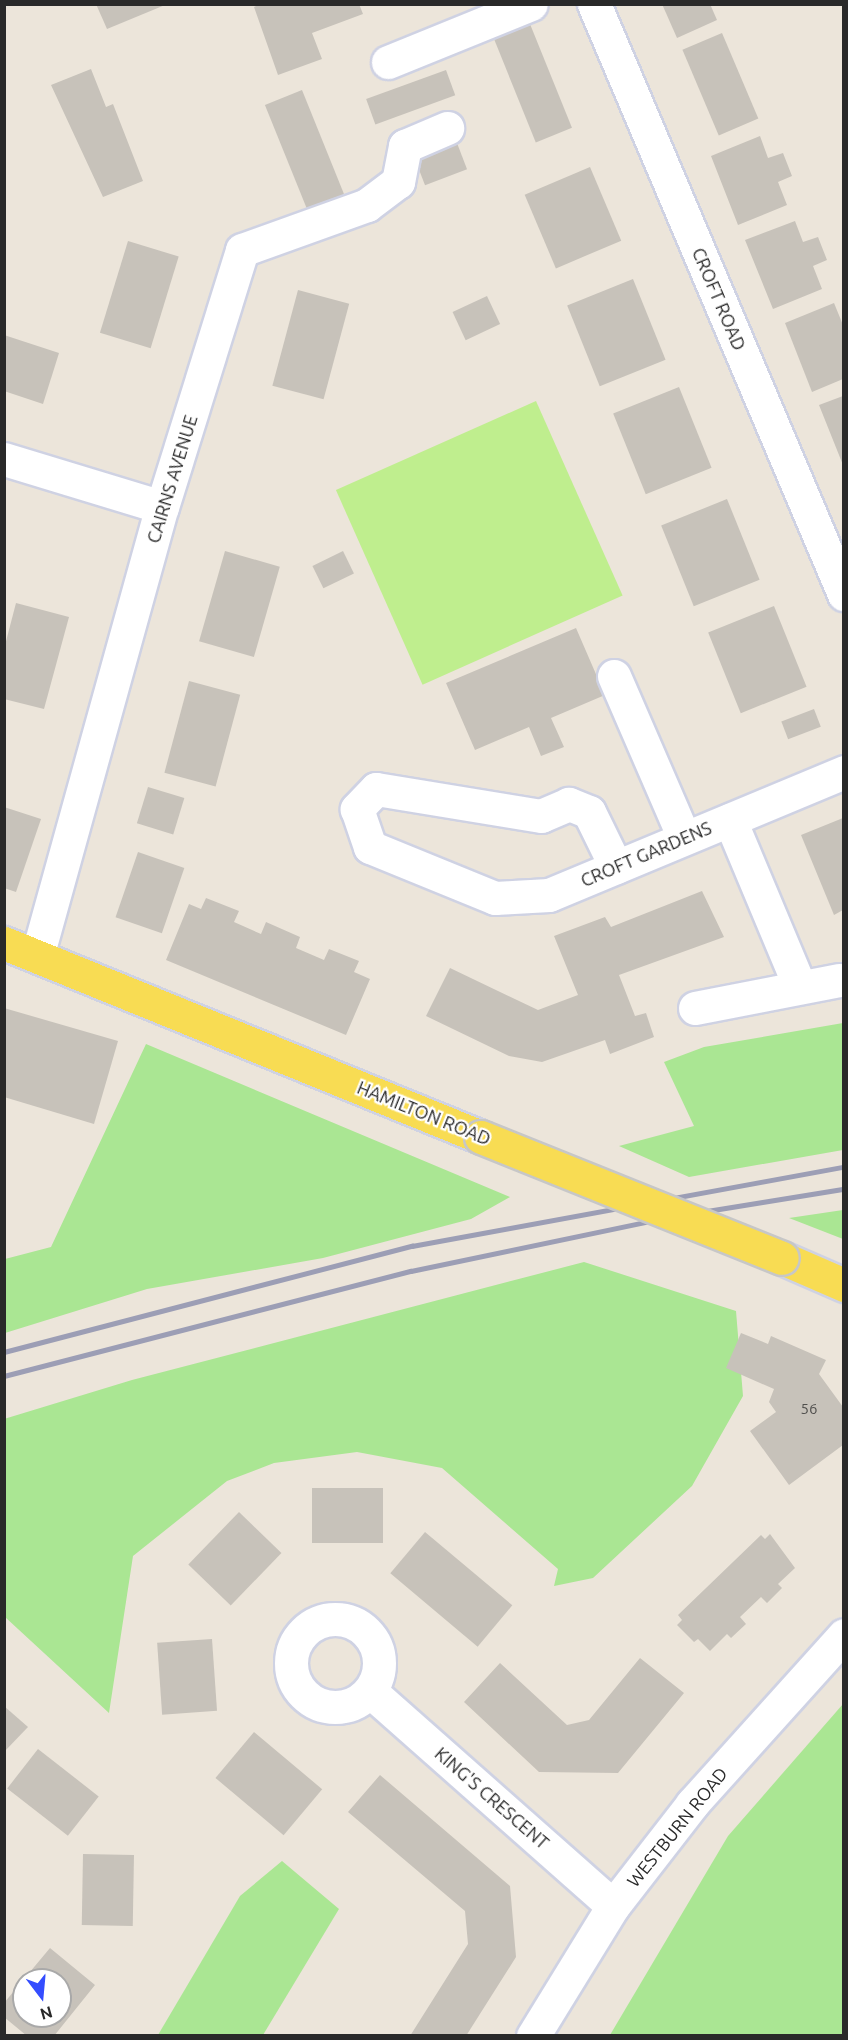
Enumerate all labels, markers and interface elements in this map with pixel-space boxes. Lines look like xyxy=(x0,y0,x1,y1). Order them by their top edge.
street label: CROFT ROAD xyxy=(688,244,750,354)
street label: CAIRNS AVENUE xyxy=(142,412,202,546)
street label: CROFT GARDENS xyxy=(577,817,715,891)
street label: HAMILTON ROAD xyxy=(354,1076,494,1150)
house number: 56 xyxy=(801,1400,817,1418)
street label: KING'S CRESCENT xyxy=(431,1743,553,1853)
street label: WESTBURN ROAD xyxy=(622,1763,732,1891)
north arrow xyxy=(12,1968,72,2028)
text: N xyxy=(38,2003,55,2024)

